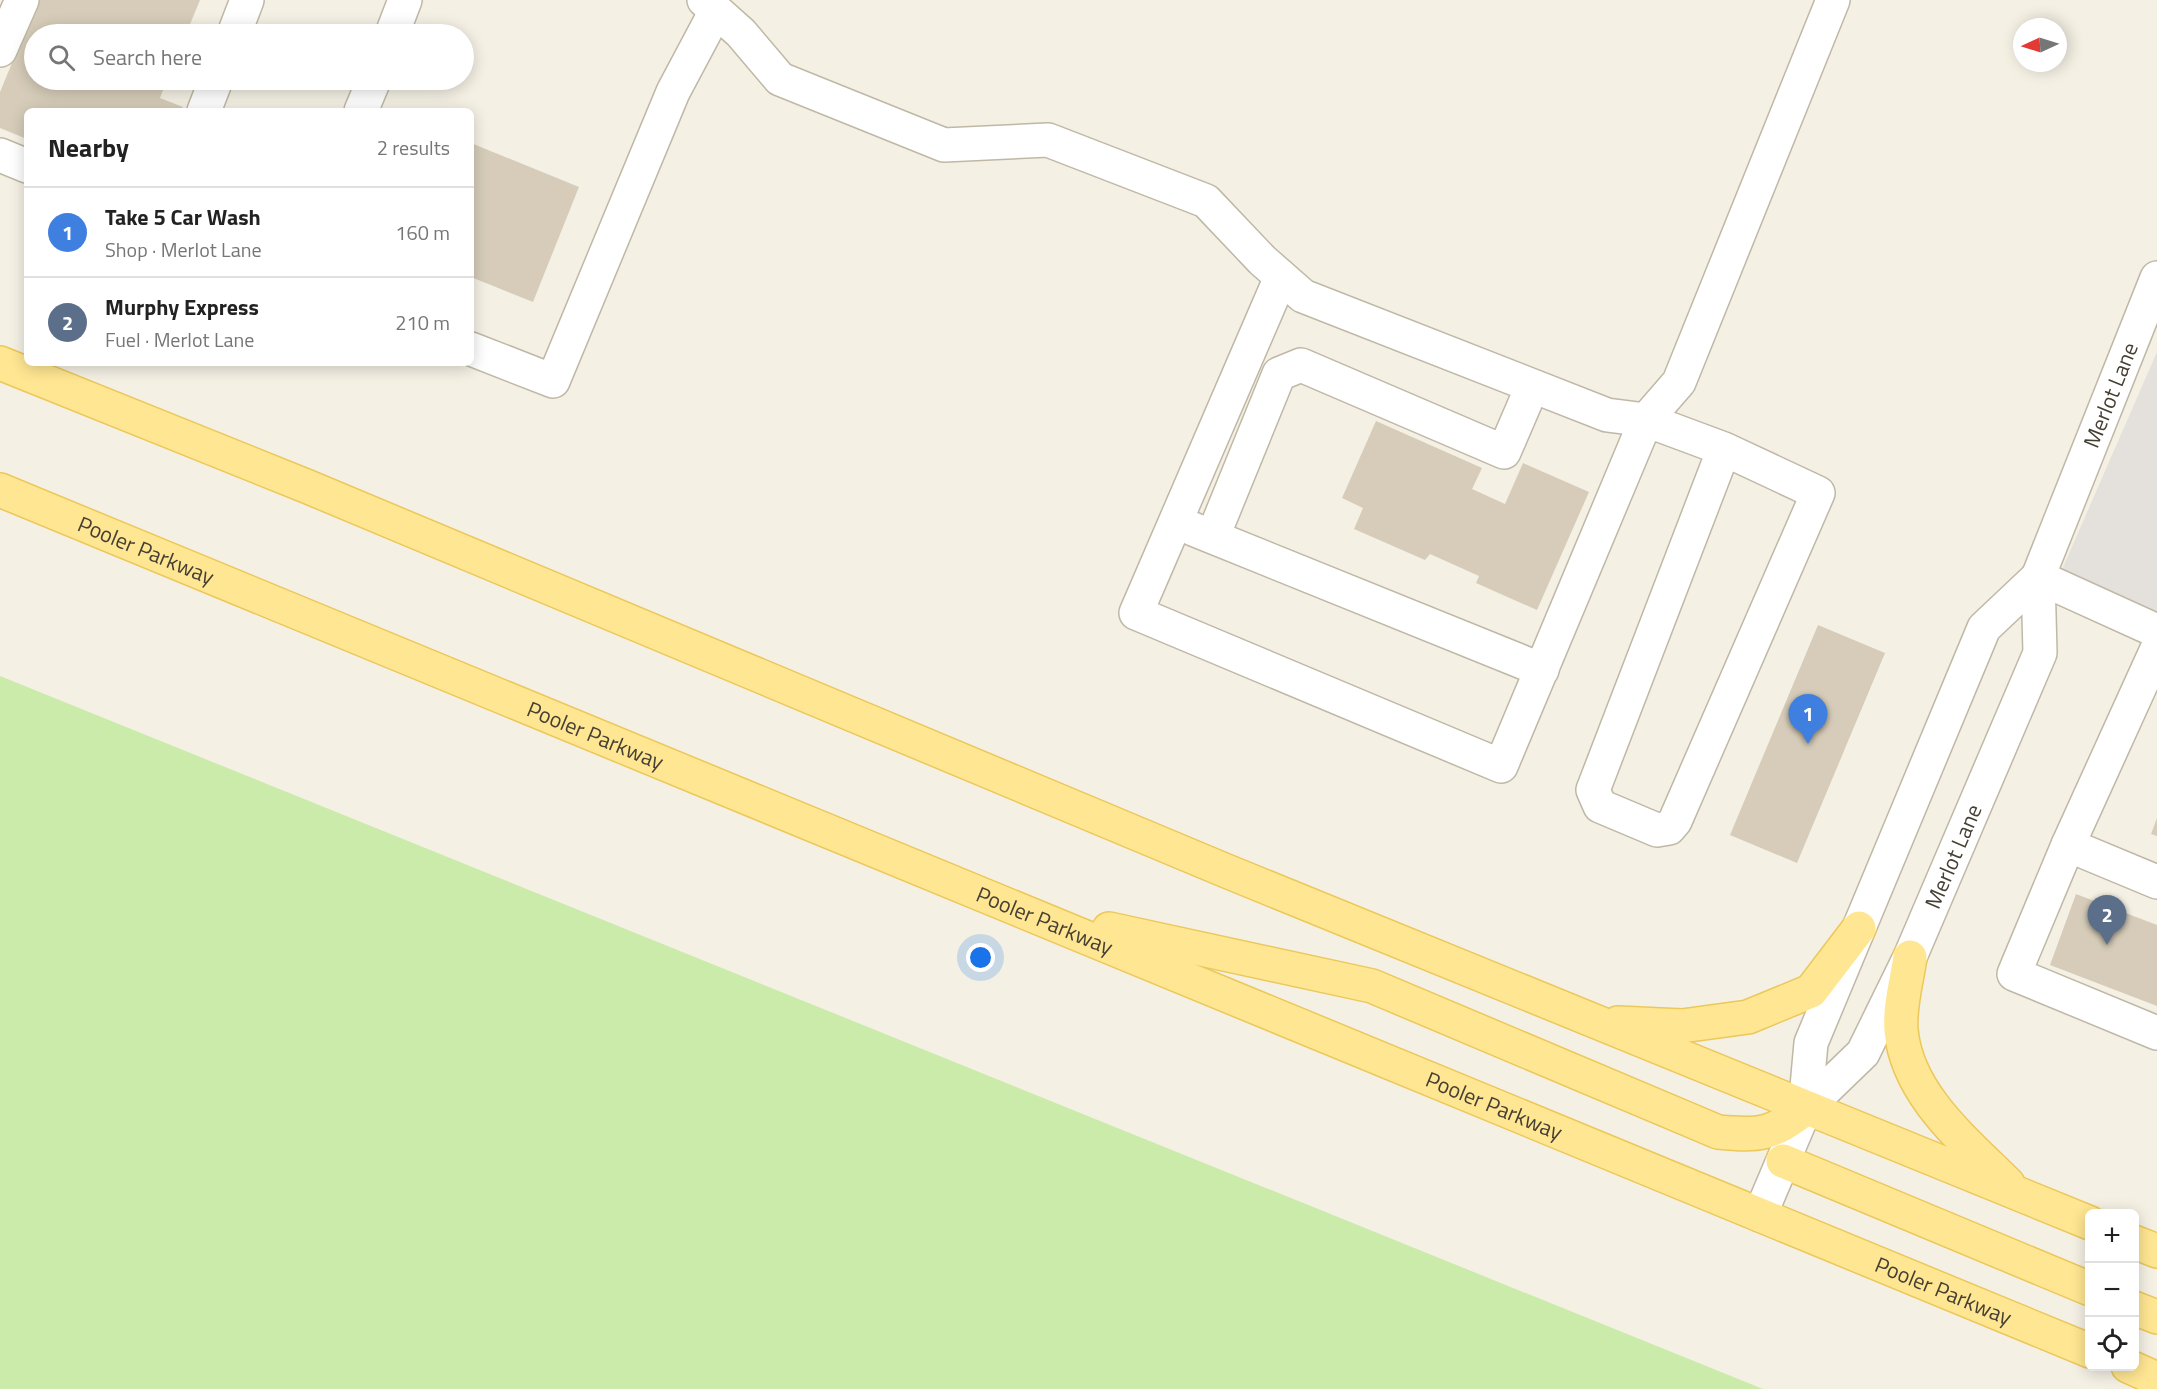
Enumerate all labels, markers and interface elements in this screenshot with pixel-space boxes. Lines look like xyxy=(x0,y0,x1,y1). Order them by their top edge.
north arrow xyxy=(2013,18,2067,72)
search box xyxy=(24,24,474,90)
text: Search here xyxy=(93,40,202,74)
icon: search xyxy=(45,41,78,74)
text: Nearby xyxy=(48,128,129,167)
text: 2 results xyxy=(377,132,450,163)
text: Take 5 Car Wash xyxy=(105,200,261,234)
text: 1 xyxy=(62,217,73,248)
text: 160 m xyxy=(395,217,450,248)
text: Shop · Merlot Lane xyxy=(105,234,262,265)
text: Murphy Express xyxy=(105,290,259,324)
text: 2 xyxy=(62,307,73,338)
text: 210 m xyxy=(395,307,450,338)
text: Fuel · Merlot Lane xyxy=(105,324,254,355)
street label: Merlot Lane xyxy=(2074,337,2147,453)
street label: Pooler Parkway xyxy=(72,507,220,594)
street label: Pooler Parkway xyxy=(522,692,669,779)
pin: 1 xyxy=(1788,694,1828,744)
street label: Merlot Lane xyxy=(1916,799,1990,914)
street label: Pooler Parkway xyxy=(971,877,1119,964)
pin: 2 xyxy=(2088,896,2126,945)
your location xyxy=(966,943,995,972)
street label: Pooler Parkway xyxy=(1421,1062,1568,1149)
map controls xyxy=(2085,1209,2139,1371)
button: + xyxy=(2085,1209,2139,1263)
street label: Pooler Parkway xyxy=(1870,1247,2018,1334)
button: − xyxy=(2085,1263,2139,1317)
button: locate xyxy=(2085,1317,2139,1371)

